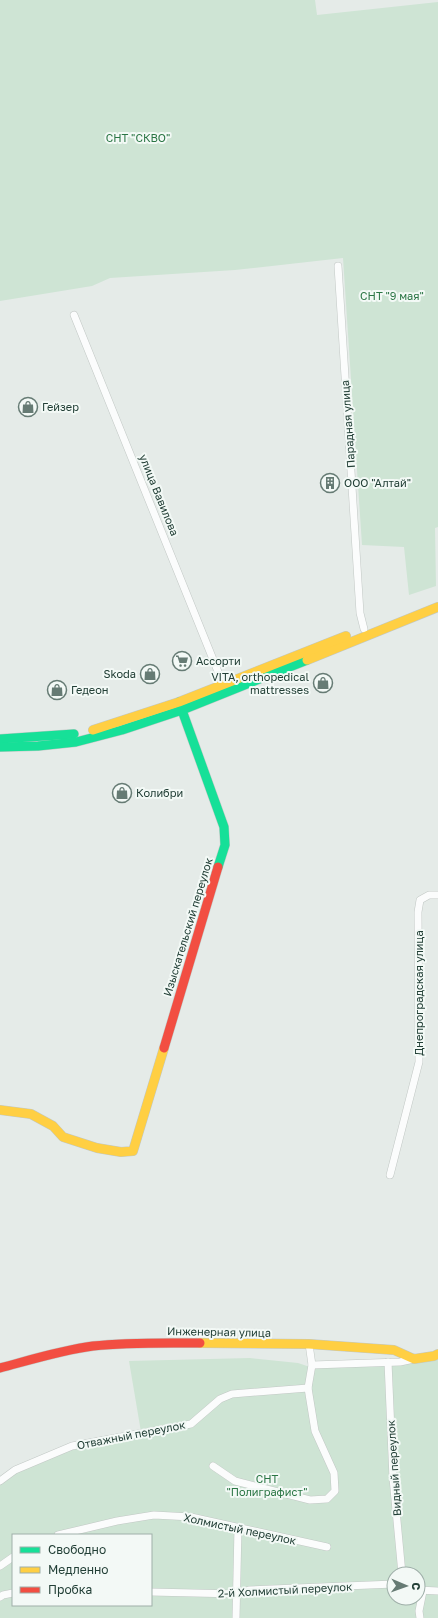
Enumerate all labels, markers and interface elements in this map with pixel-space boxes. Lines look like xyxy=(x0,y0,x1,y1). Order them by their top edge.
park label: СНТ "СКВО" xyxy=(106,131,170,144)
park label: СНТ "9 мая" xyxy=(360,289,424,302)
street label: Парадная улица xyxy=(338,380,357,469)
shop icon: Гейзер xyxy=(17,396,39,418)
place label: Гейзер xyxy=(42,400,79,413)
street label: улица Вавилова xyxy=(137,452,182,538)
building icon: ООО "Алтай" xyxy=(319,472,341,494)
place label: ООО "Алтай" xyxy=(344,476,411,489)
supermarket icon: Ассорти xyxy=(171,650,193,672)
place label: Ассорти xyxy=(196,654,241,667)
shop icon: Skoda xyxy=(139,663,161,685)
place label: Skoda xyxy=(103,667,136,680)
place label: VITA, orthopedical mattresses xyxy=(211,670,309,696)
shop icon: VITA, orthopedical mattresses xyxy=(312,672,334,694)
shop icon: Гедеон xyxy=(46,679,68,701)
place label: Гедеон xyxy=(71,683,109,696)
shop icon: Колибри xyxy=(111,782,133,804)
place label: Колибри xyxy=(136,786,183,799)
street label: Изыскательский переулок xyxy=(160,855,215,998)
street label: Днепроградская улица xyxy=(412,930,425,1056)
street label: Инженерная улица xyxy=(167,1324,271,1339)
street label: Отважный переулок xyxy=(76,1417,187,1451)
street label: Видный переулок xyxy=(384,1419,403,1516)
park label: СНТ "Полиграфист" xyxy=(226,1472,308,1498)
street label: Холмистый переулок xyxy=(183,1510,298,1547)
legend xyxy=(12,1534,152,1606)
text: Свободно xyxy=(48,1542,106,1557)
text: Медленно xyxy=(48,1562,108,1577)
north arrow xyxy=(386,1566,426,1606)
street label: 2-й Холмистый переулок xyxy=(217,1579,353,1600)
text: Пробка xyxy=(48,1582,92,1597)
text: С xyxy=(410,1582,423,1591)

